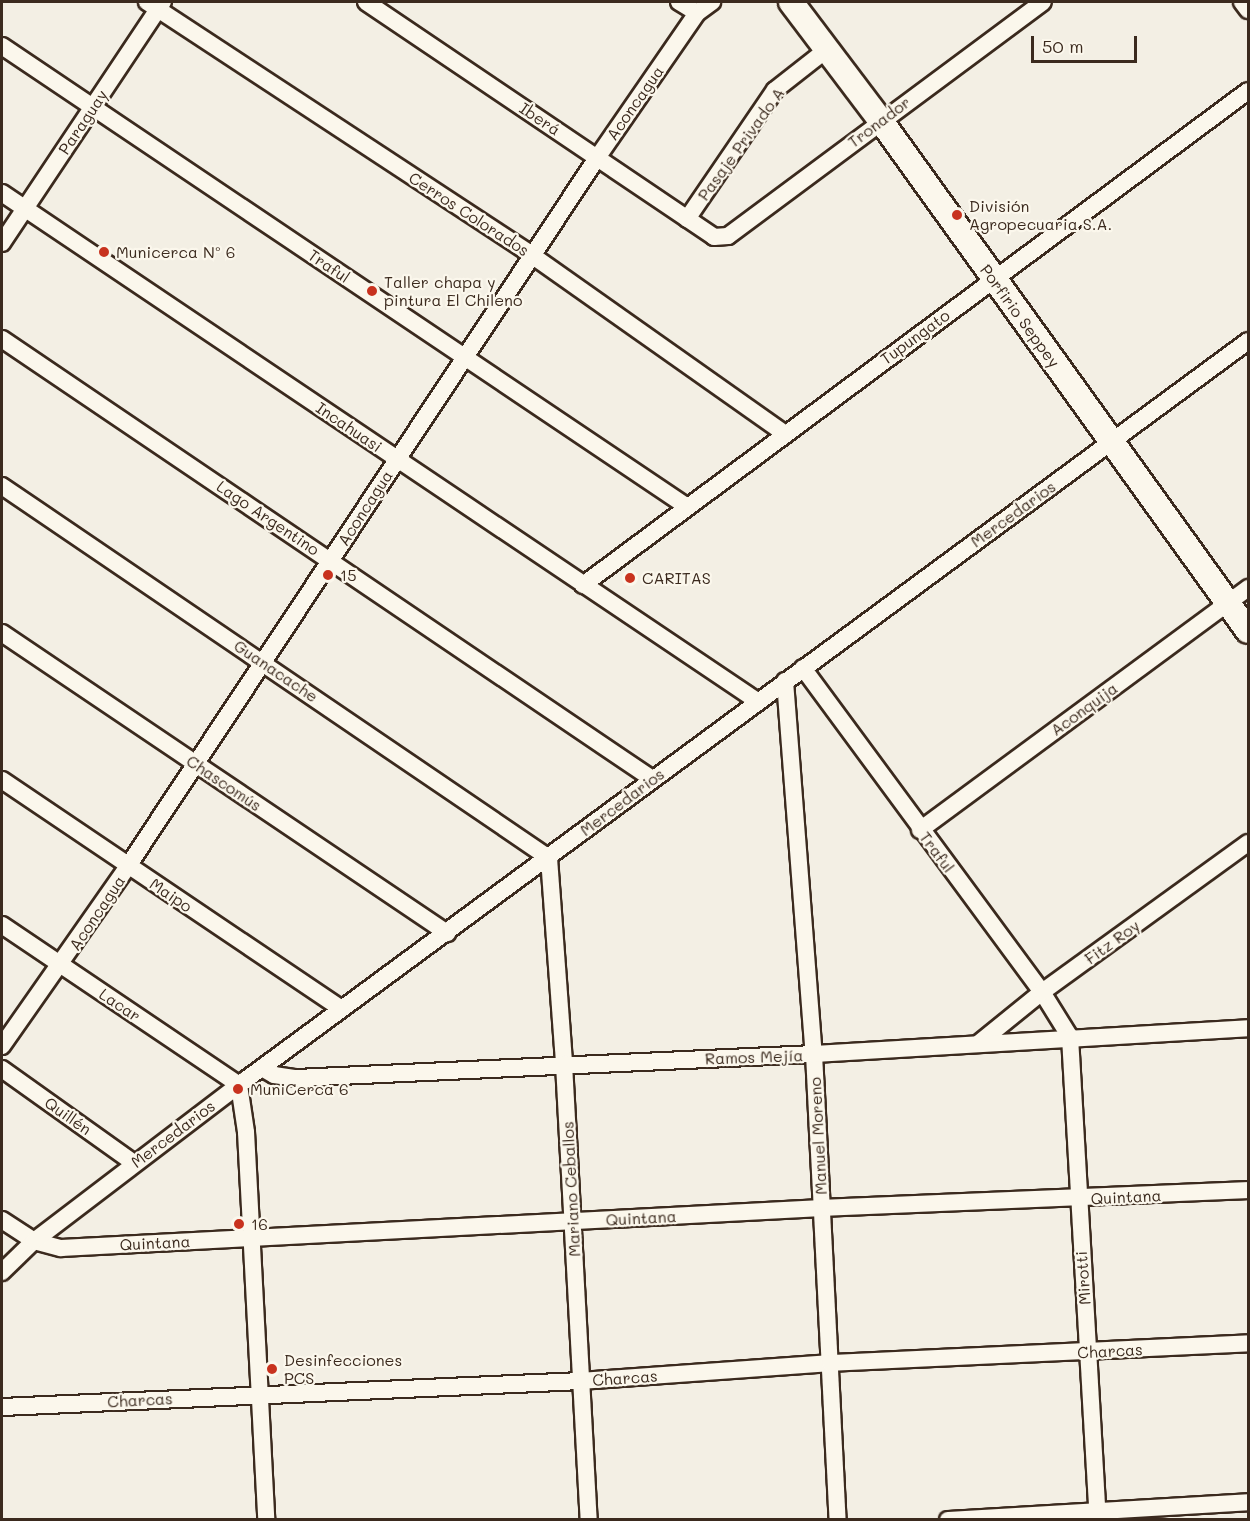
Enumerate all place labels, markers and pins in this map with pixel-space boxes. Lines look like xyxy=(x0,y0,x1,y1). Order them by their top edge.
place label: División Agropecuaria S.A. xyxy=(969,196,1112,234)
marker: División Agropecuaria S.A. xyxy=(950,208,964,222)
place label: Municerca Nº 6 xyxy=(116,242,235,262)
marker: Municerca Nº 6 xyxy=(97,245,111,259)
place label: Taller chapa y pintura El Chileno xyxy=(384,272,522,310)
marker: Taller chapa y pintura El Chileno xyxy=(365,284,379,298)
place label: 15 xyxy=(340,565,356,585)
marker: 15 xyxy=(321,568,335,582)
place label: CARITAS xyxy=(642,568,711,588)
marker: CARITAS xyxy=(623,571,637,585)
place label: MuniCerca 6 xyxy=(250,1079,349,1099)
marker: MuniCerca 6 xyxy=(231,1082,245,1096)
place label: 16 xyxy=(251,1214,268,1234)
marker: 16 xyxy=(232,1217,246,1231)
place label: Desinfecciones PCS xyxy=(284,1350,402,1388)
marker: Desinfecciones PCS xyxy=(265,1362,279,1376)

